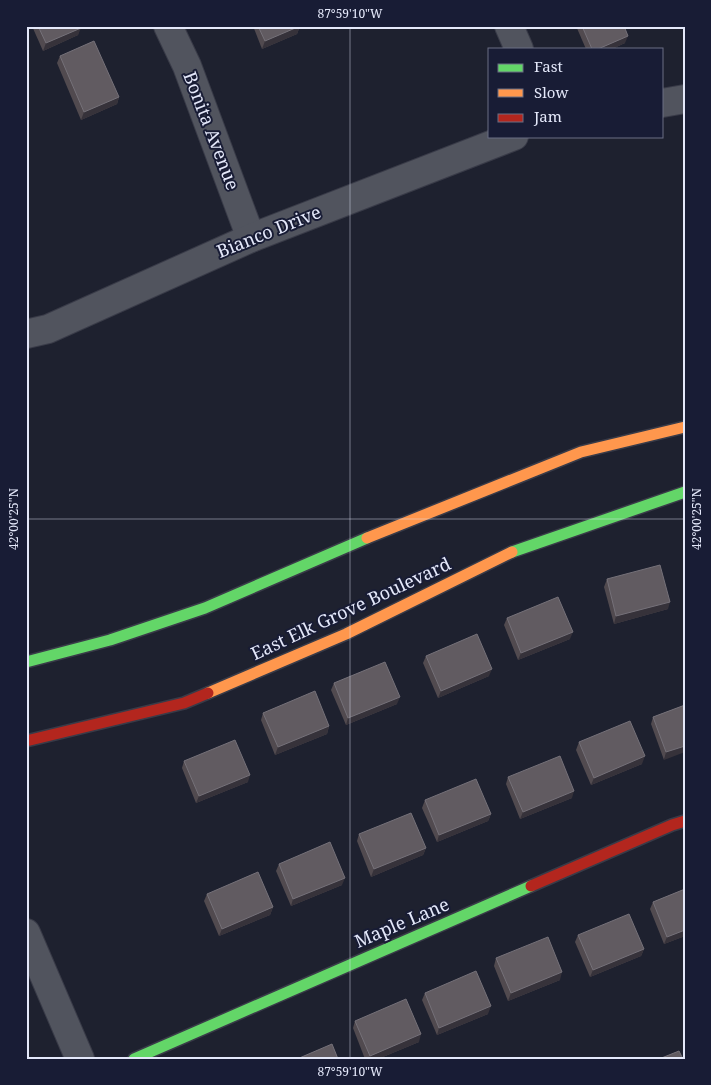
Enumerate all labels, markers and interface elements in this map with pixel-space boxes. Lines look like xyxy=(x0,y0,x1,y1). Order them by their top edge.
text: 87°59'10"W xyxy=(317,5,383,22)
legend xyxy=(488,48,664,138)
text: Fast xyxy=(534,56,563,76)
street label: Bonita Avenue xyxy=(178,68,246,193)
text: Slow xyxy=(534,82,568,102)
text: Jam xyxy=(533,106,562,126)
street label: Bianco Drive xyxy=(213,199,324,263)
text: 42°00'25"N xyxy=(5,488,22,550)
text: 42°00'25"N xyxy=(688,488,705,550)
street label: East Elk Grove Boulevard xyxy=(247,551,454,665)
street label: Maple Lane xyxy=(351,891,453,953)
text: 87°59'10"W xyxy=(317,1063,383,1080)

